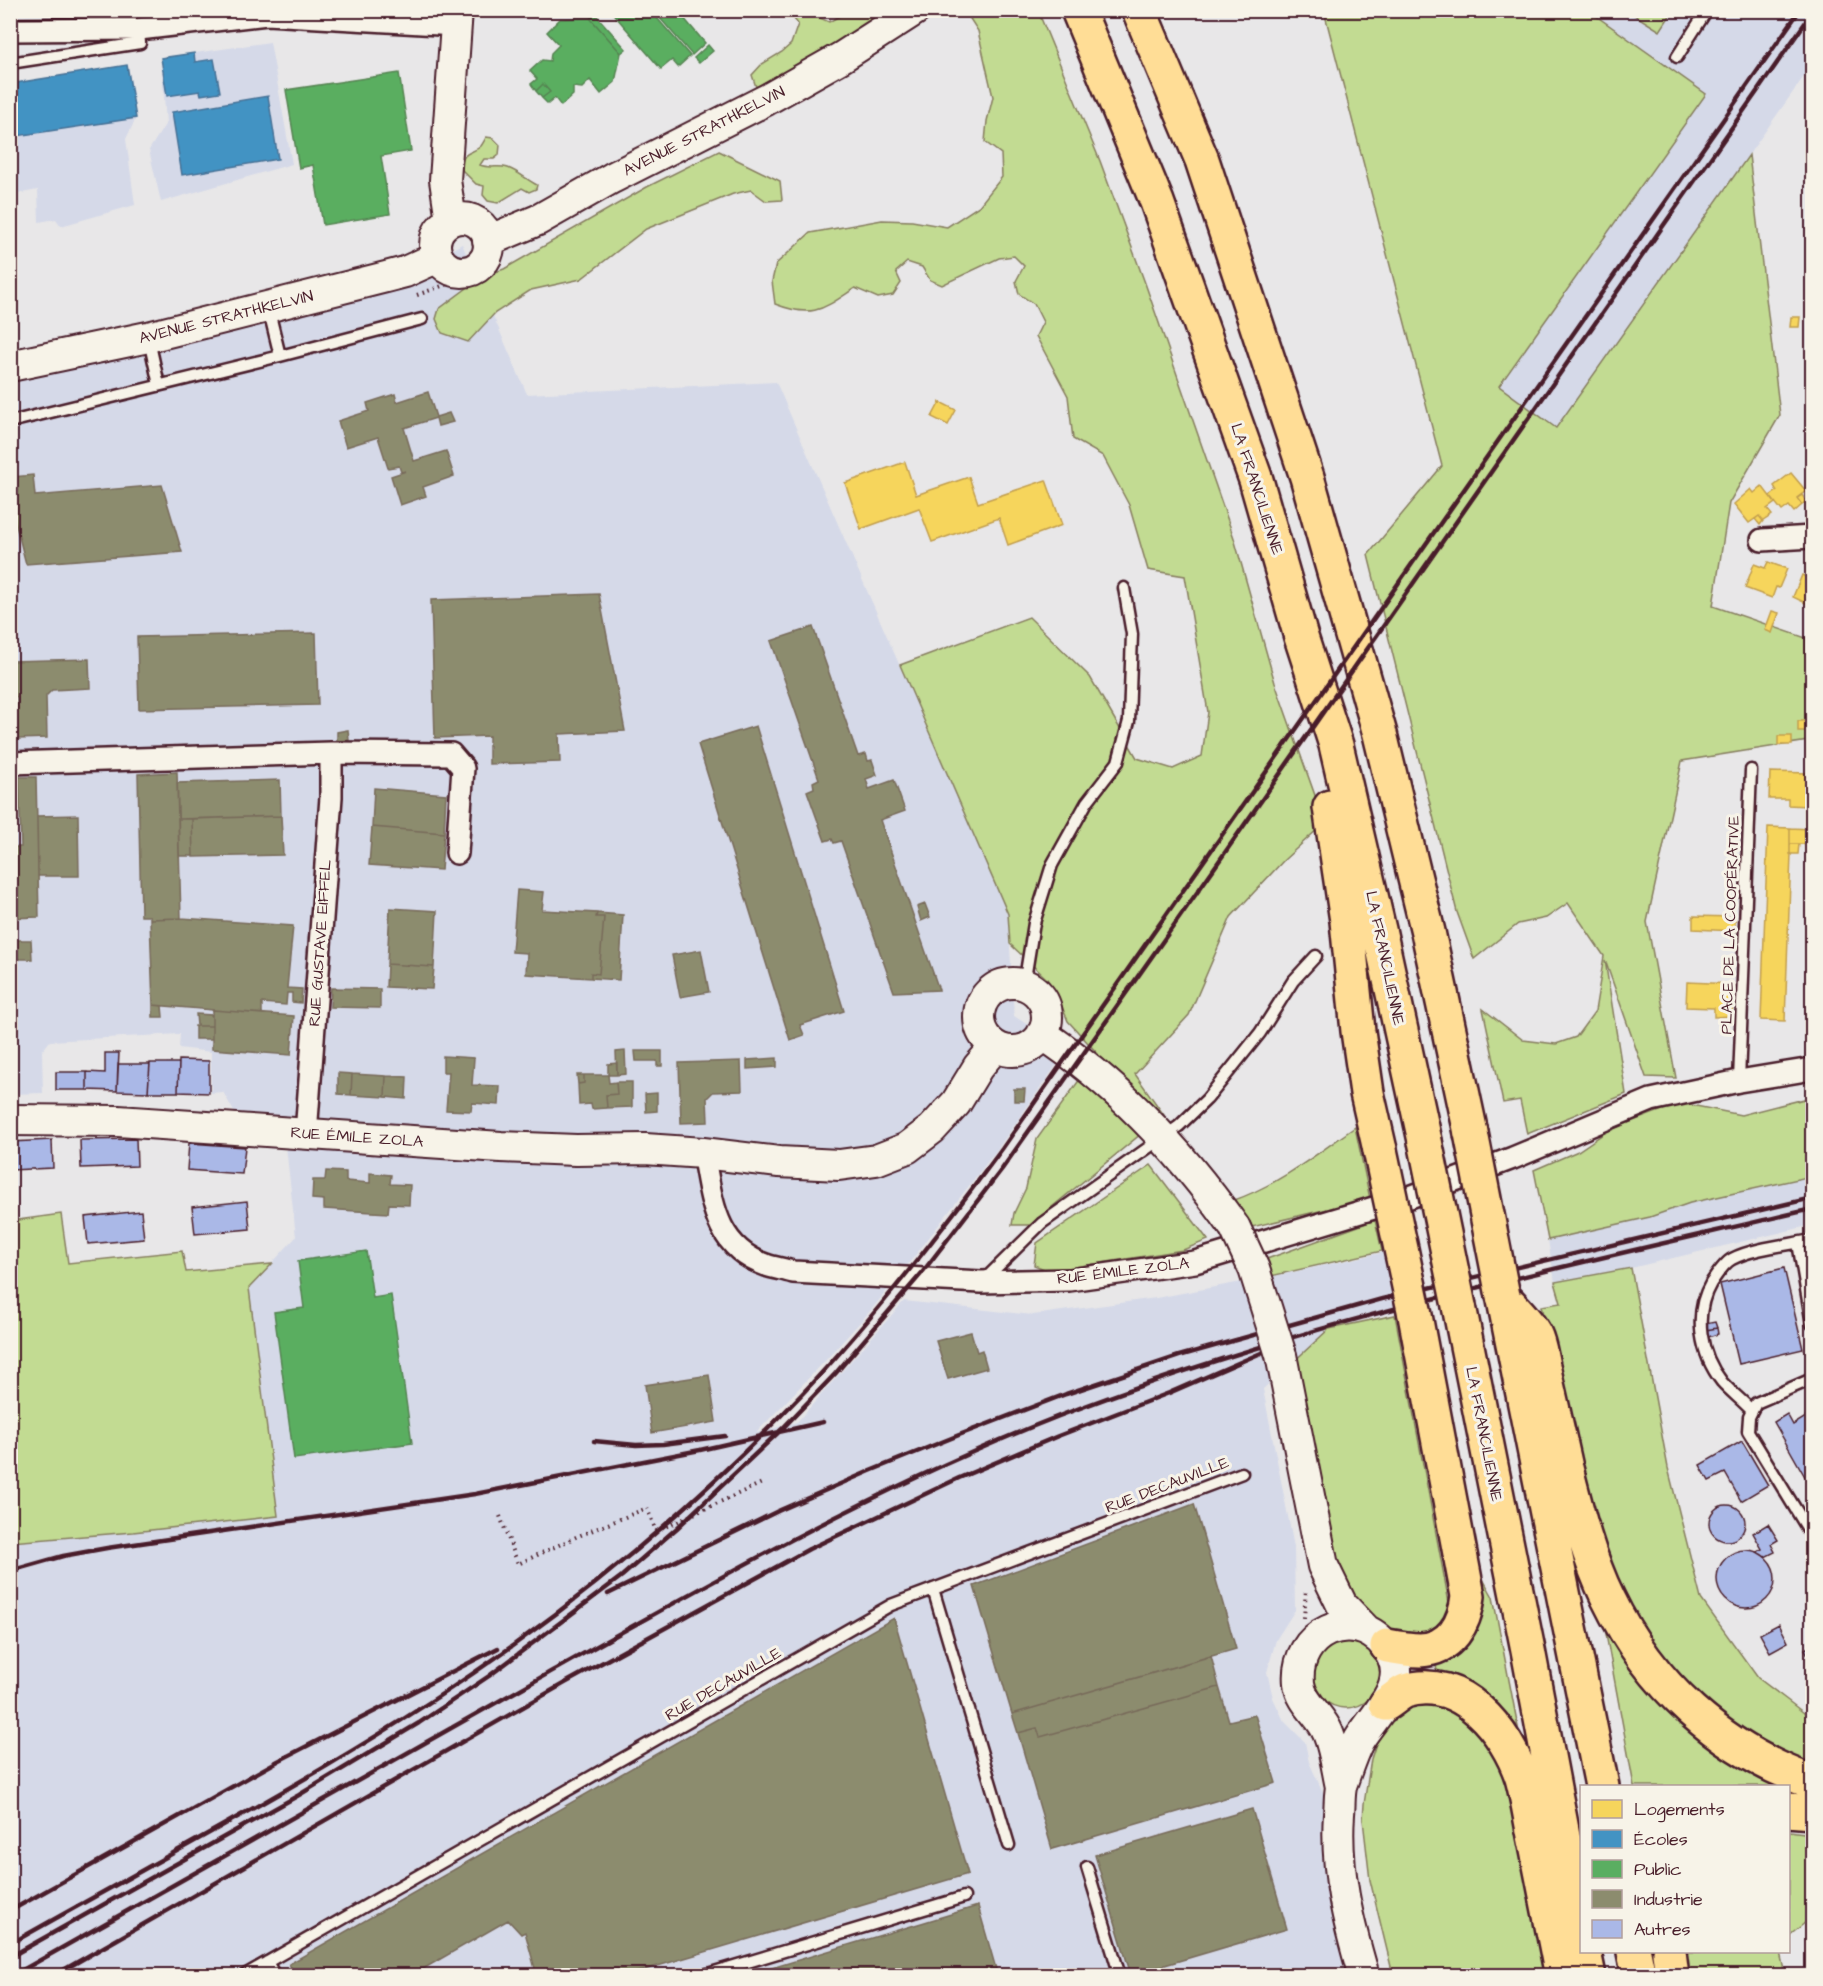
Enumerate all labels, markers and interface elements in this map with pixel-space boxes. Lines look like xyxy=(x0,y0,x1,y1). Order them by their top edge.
street label: AVENUE STRATHKELVIN xyxy=(619,81,789,181)
street label: AVENUE STRATHKELVIN xyxy=(137,285,315,349)
street label: LA FRANCILIENNE xyxy=(1225,421,1289,558)
street label: PLACE DE LA COOPÉRATIVE xyxy=(1715,815,1745,1035)
street label: RUE GUSTAVE EIFFEL xyxy=(303,859,337,1027)
street label: LA FRANCILIENNE xyxy=(1360,889,1410,1028)
street label: RUE ÉMILE ZOLA xyxy=(290,1121,424,1153)
street label: RUE ÉMILE ZOLA xyxy=(1056,1252,1190,1290)
street label: LA FRANCILIENNE xyxy=(1460,1365,1508,1504)
street label: RUE DECAUVILLE xyxy=(1102,1451,1232,1519)
street label: RUE DECAUVILLE xyxy=(661,1642,786,1726)
legend xyxy=(1580,1785,1790,1953)
text: Logements xyxy=(1634,1797,1725,1823)
text: Écoles xyxy=(1634,1827,1688,1852)
text: Public xyxy=(1634,1857,1682,1882)
text: Industrie xyxy=(1634,1887,1703,1912)
text: Autres xyxy=(1634,1917,1691,1942)

